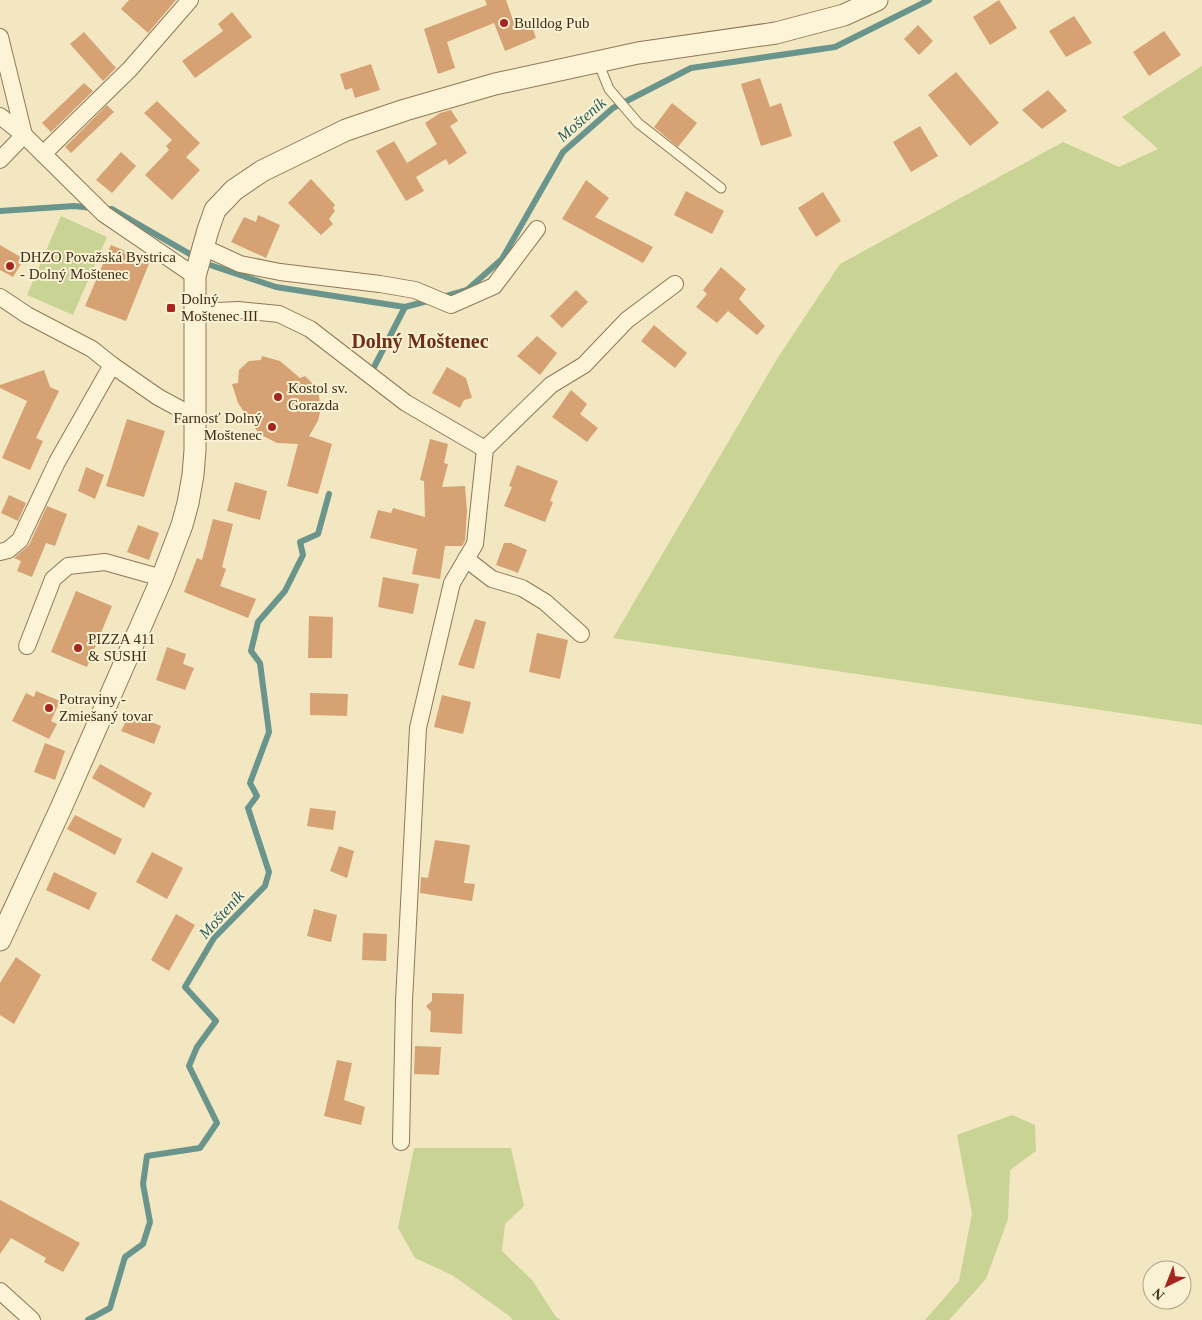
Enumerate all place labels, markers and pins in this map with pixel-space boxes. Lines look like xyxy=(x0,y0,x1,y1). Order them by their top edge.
place label: Bulldog Pub xyxy=(514,15,589,31)
marker: Bulldog Pub xyxy=(498,17,510,29)
place label: DHZO Považská Bystrica - Dolný Moštenec xyxy=(20,249,176,282)
marker: DHZO Považská Bystrica - Dolný Moštenec xyxy=(4,260,16,272)
place label: Dolný Moštenec III xyxy=(181,291,258,324)
marker: Dolný Moštenec III xyxy=(165,302,177,314)
place label: Kostol sv. Gorazda xyxy=(288,380,348,413)
marker: Kostol sv. Gorazda xyxy=(272,391,284,403)
place label: Farnosť Dolný Moštenec xyxy=(174,410,262,443)
marker: Farnosť Dolný Moštenec xyxy=(266,421,278,433)
place label: PIZZA 411 & SUSHI xyxy=(88,631,155,664)
marker: PIZZA 411 & SUSHI xyxy=(72,642,84,654)
place label: Potraviny - Zmiešaný tovar xyxy=(59,691,153,724)
marker: Potraviny - Zmiešaný tovar xyxy=(43,702,55,714)

